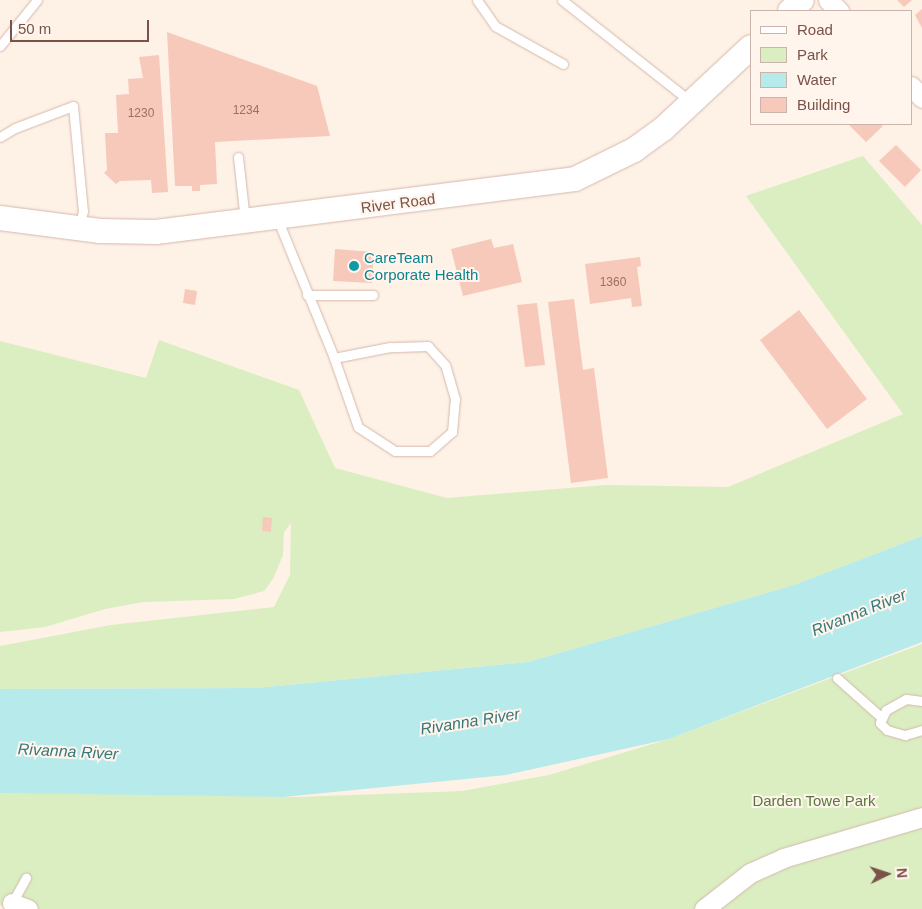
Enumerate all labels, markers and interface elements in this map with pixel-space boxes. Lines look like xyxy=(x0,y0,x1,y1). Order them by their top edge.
scale bar xyxy=(12,10,151,42)
legend xyxy=(750,10,912,125)
text: 50 m xyxy=(18,20,51,37)
text: Road xyxy=(797,21,833,38)
text: Park xyxy=(797,46,828,63)
text: Water xyxy=(797,71,836,88)
text: Building xyxy=(797,96,850,113)
house number: 1234 xyxy=(233,104,259,118)
house number: 1230 xyxy=(128,107,154,121)
street label: River Road xyxy=(360,189,436,217)
place label: CareTeam Corporate Health xyxy=(364,248,478,283)
marker: CareTeam Corporate Health xyxy=(348,260,360,272)
house number: 1360 xyxy=(600,276,626,290)
water label: Rivanna River xyxy=(809,585,909,641)
water label: Rivanna River xyxy=(419,705,521,739)
water label: Rivanna River xyxy=(17,740,119,764)
park label: Darden Towe Park xyxy=(752,792,876,810)
north arrow xyxy=(862,849,912,899)
text: N xyxy=(894,867,910,879)

